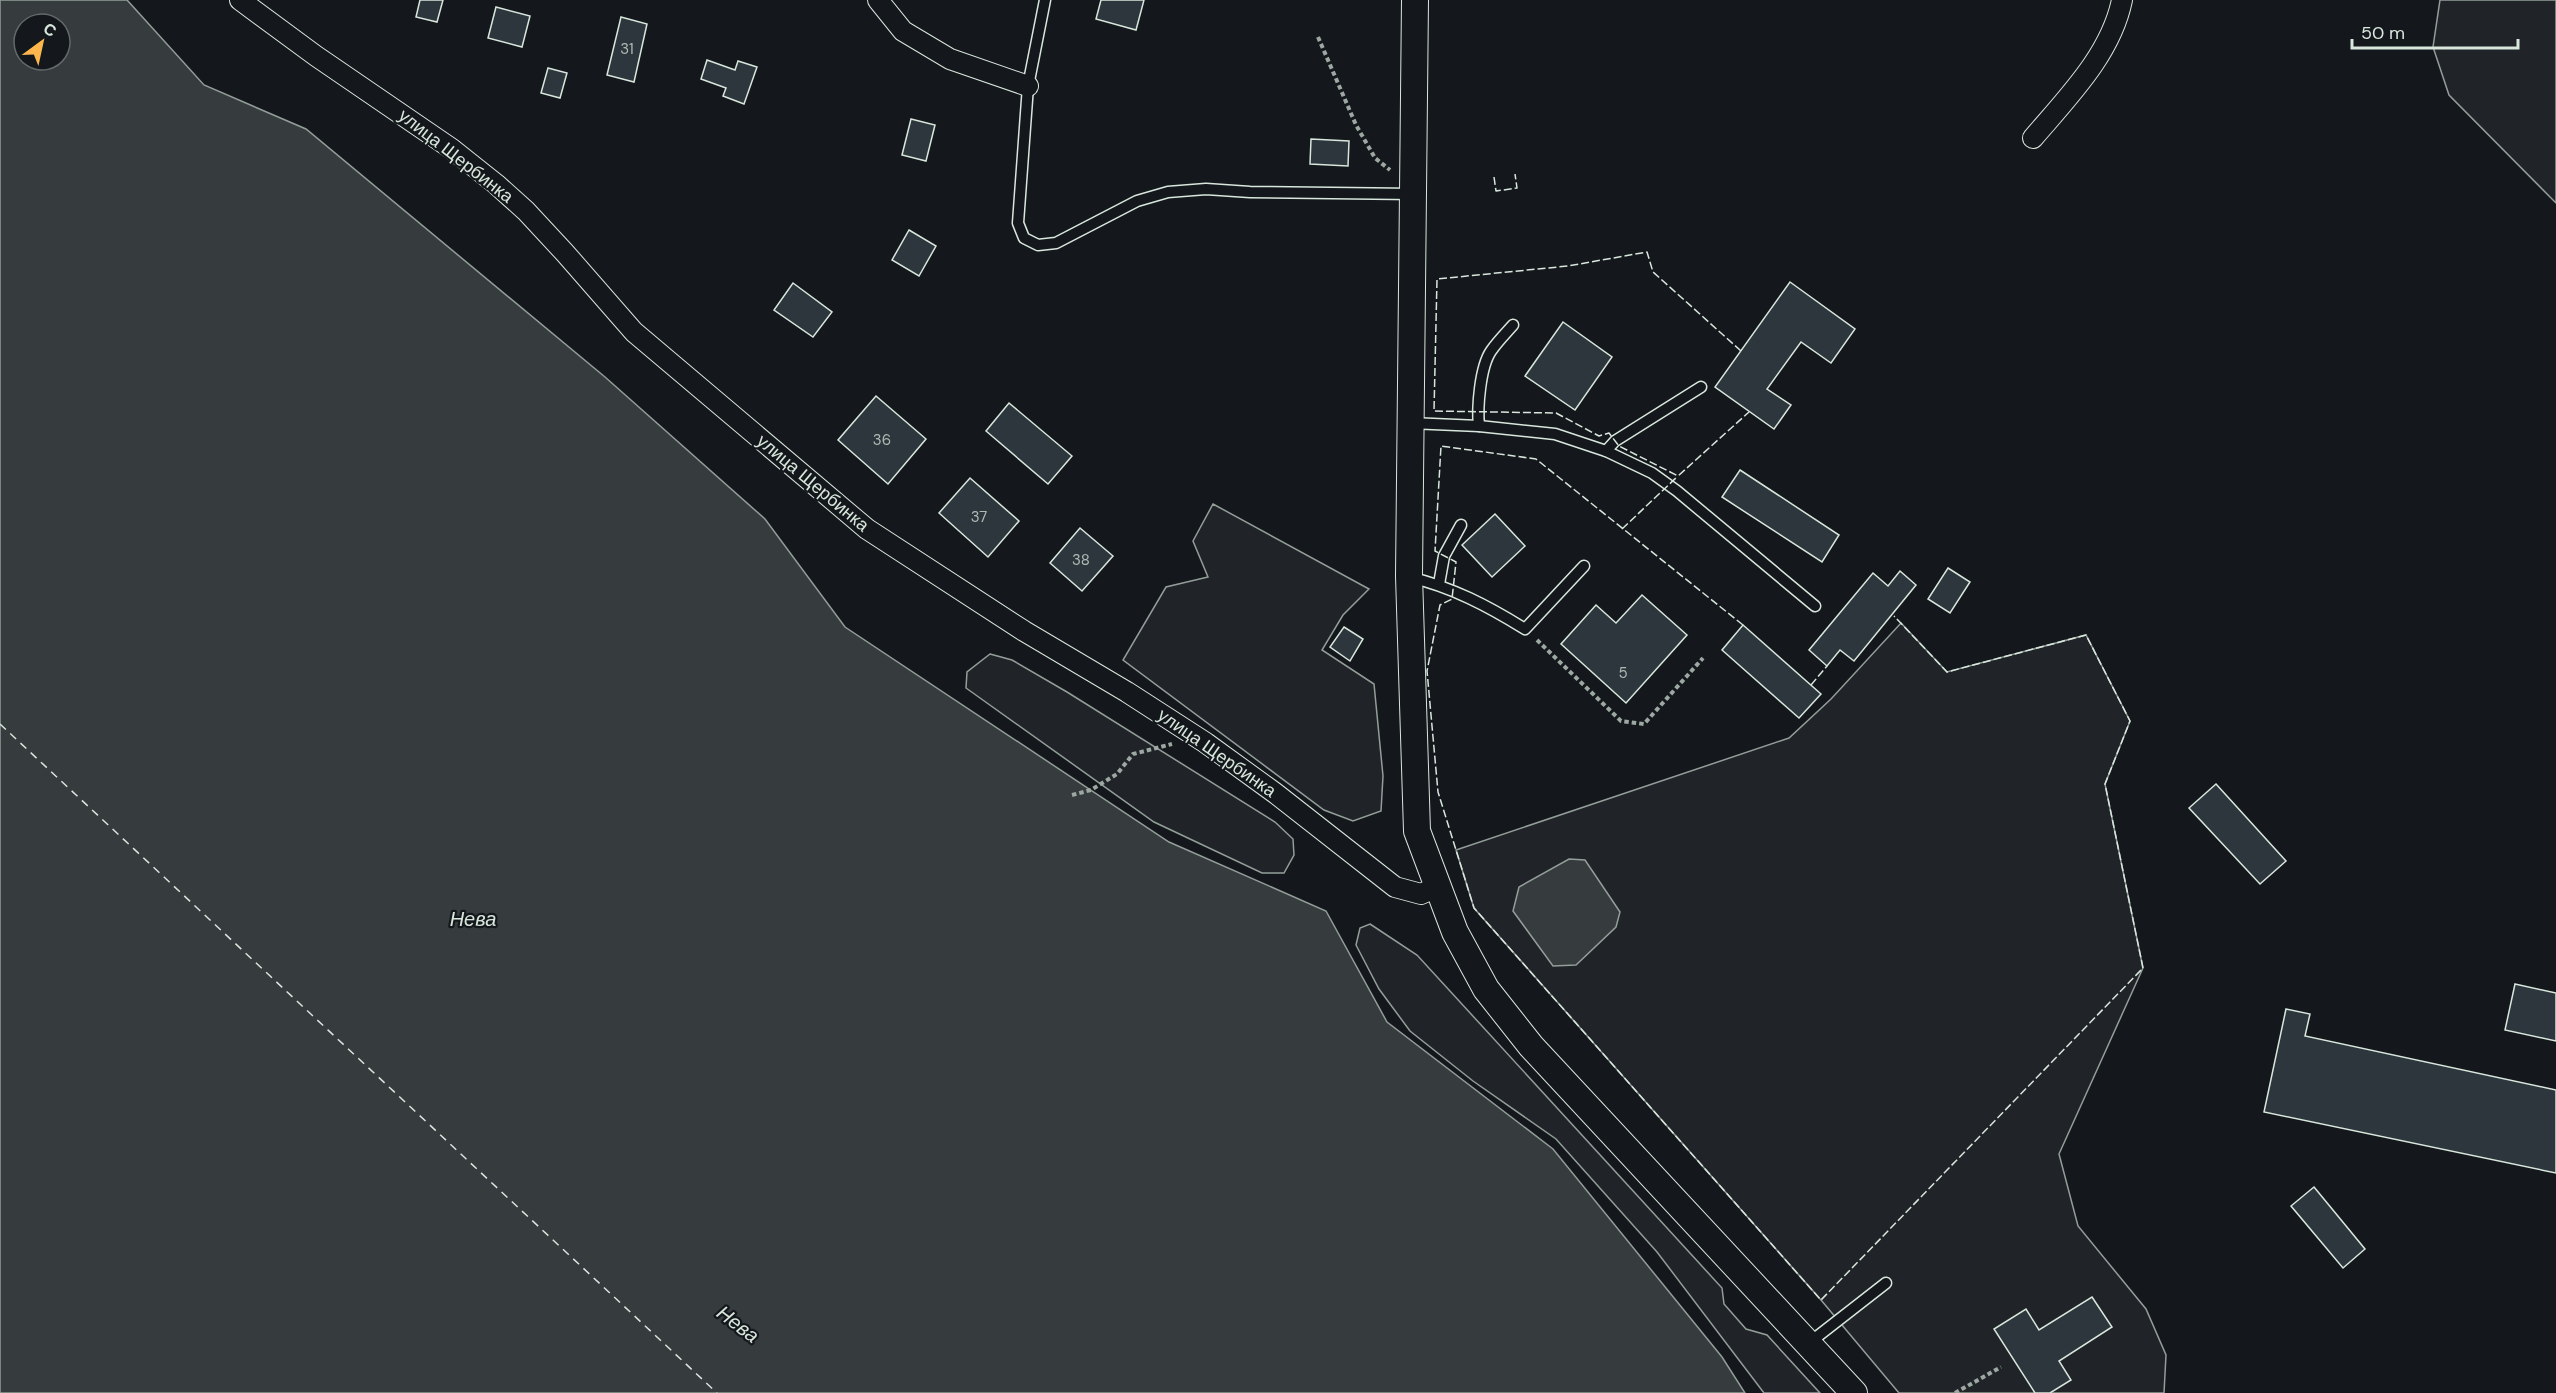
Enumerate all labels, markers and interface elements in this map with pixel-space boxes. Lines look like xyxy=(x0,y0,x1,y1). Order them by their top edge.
north arrow xyxy=(12,12,72,72)
scale bar xyxy=(2352,12,2518,50)
text: С xyxy=(39,18,61,42)
text: 50 m xyxy=(2361,21,2405,45)
house number: 31 xyxy=(620,39,634,59)
street label: улица Щербинка xyxy=(394,104,519,209)
street label: улица Щербинка xyxy=(752,429,875,538)
house number: 36 xyxy=(873,430,891,450)
house number: 37 xyxy=(971,507,987,527)
house number: 38 xyxy=(1072,550,1090,570)
house number: 5 xyxy=(1618,663,1628,683)
street label: улица Щербинка xyxy=(1153,703,1282,803)
water label: Нева xyxy=(450,906,496,932)
water label: Нева xyxy=(712,1300,764,1348)

